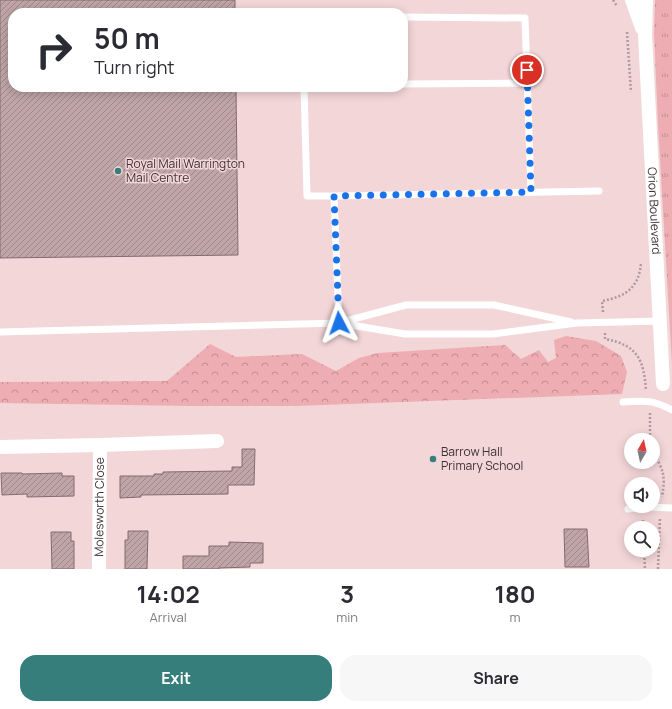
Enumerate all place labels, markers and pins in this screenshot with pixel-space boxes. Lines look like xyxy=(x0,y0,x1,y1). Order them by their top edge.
pin xyxy=(510,53,544,87)
place label: Royal Mail Warrington Mail Centre xyxy=(126,155,245,186)
marker: Royal Mail Warrington Mail Centre xyxy=(113,166,123,176)
place label: Barrow Hall Primary School xyxy=(441,443,523,474)
marker: Barrow Hall Primary School xyxy=(428,454,438,464)

